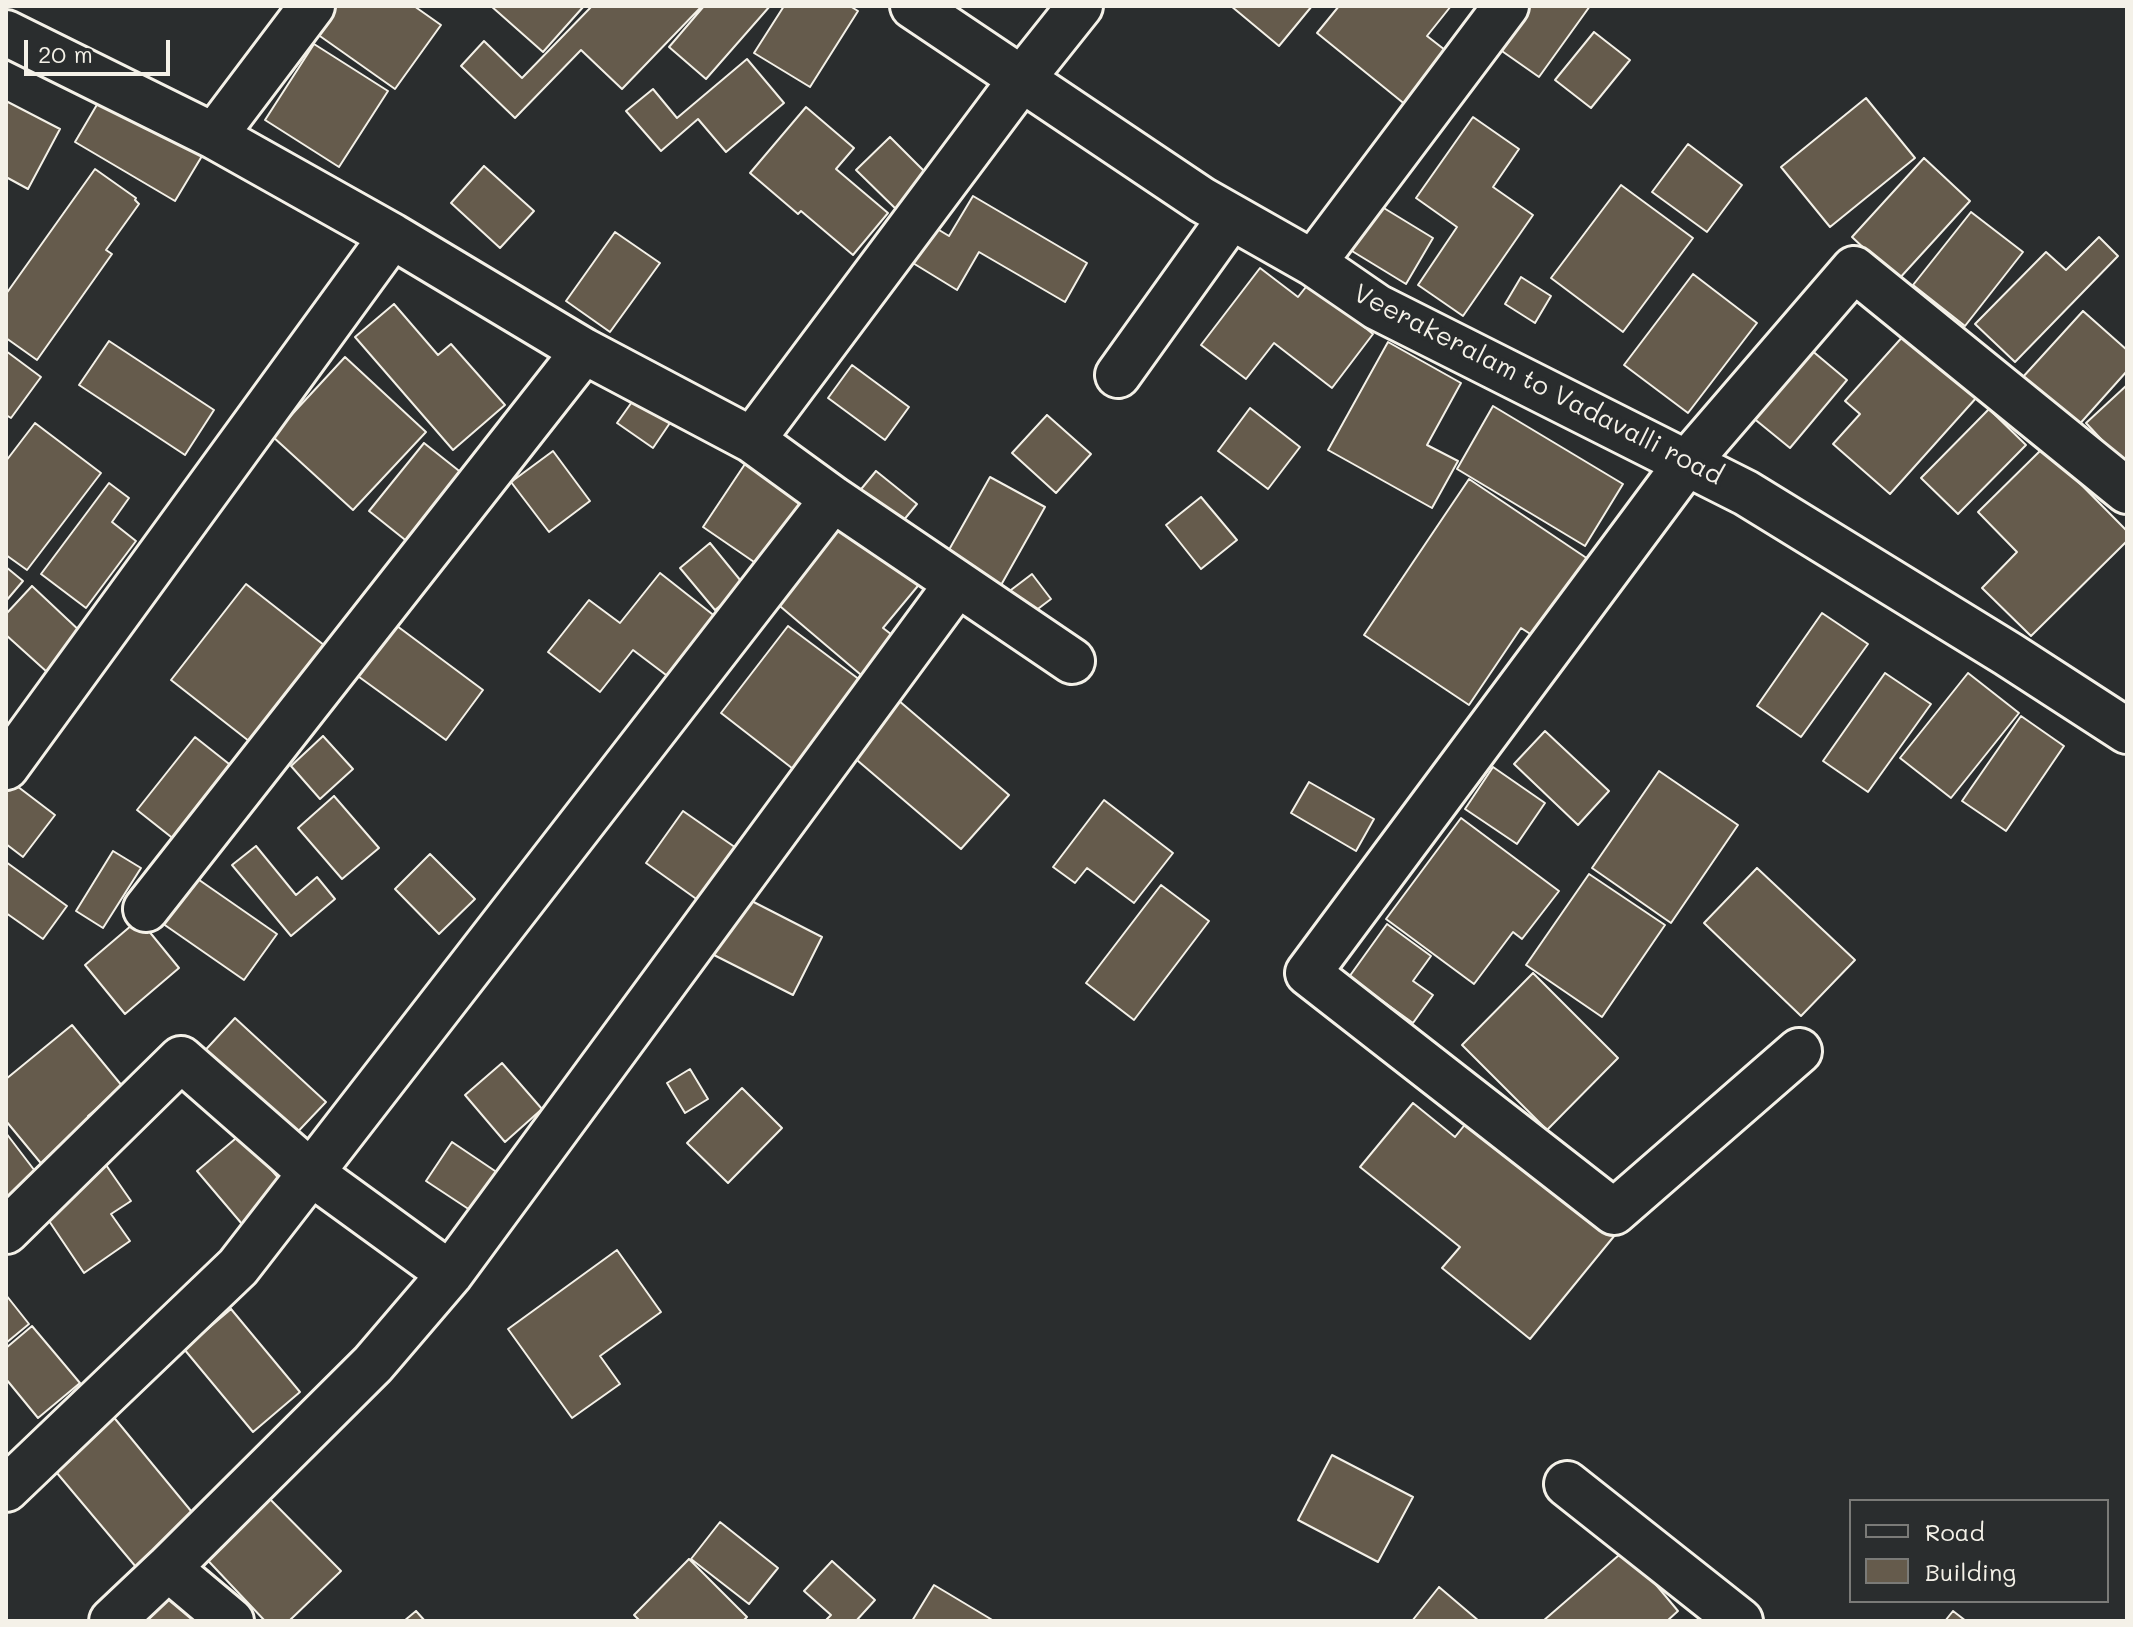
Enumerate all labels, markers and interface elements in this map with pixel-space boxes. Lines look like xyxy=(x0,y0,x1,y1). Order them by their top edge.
scale bar xyxy=(28,24,174,74)
text: 20 m xyxy=(38,38,93,69)
street label: Veerakeralam to Vadavalli road xyxy=(1348,278,1728,492)
legend xyxy=(1849,1499,2109,1603)
text: Road xyxy=(1925,1516,1985,1547)
text: Building xyxy=(1925,1556,2016,1587)

